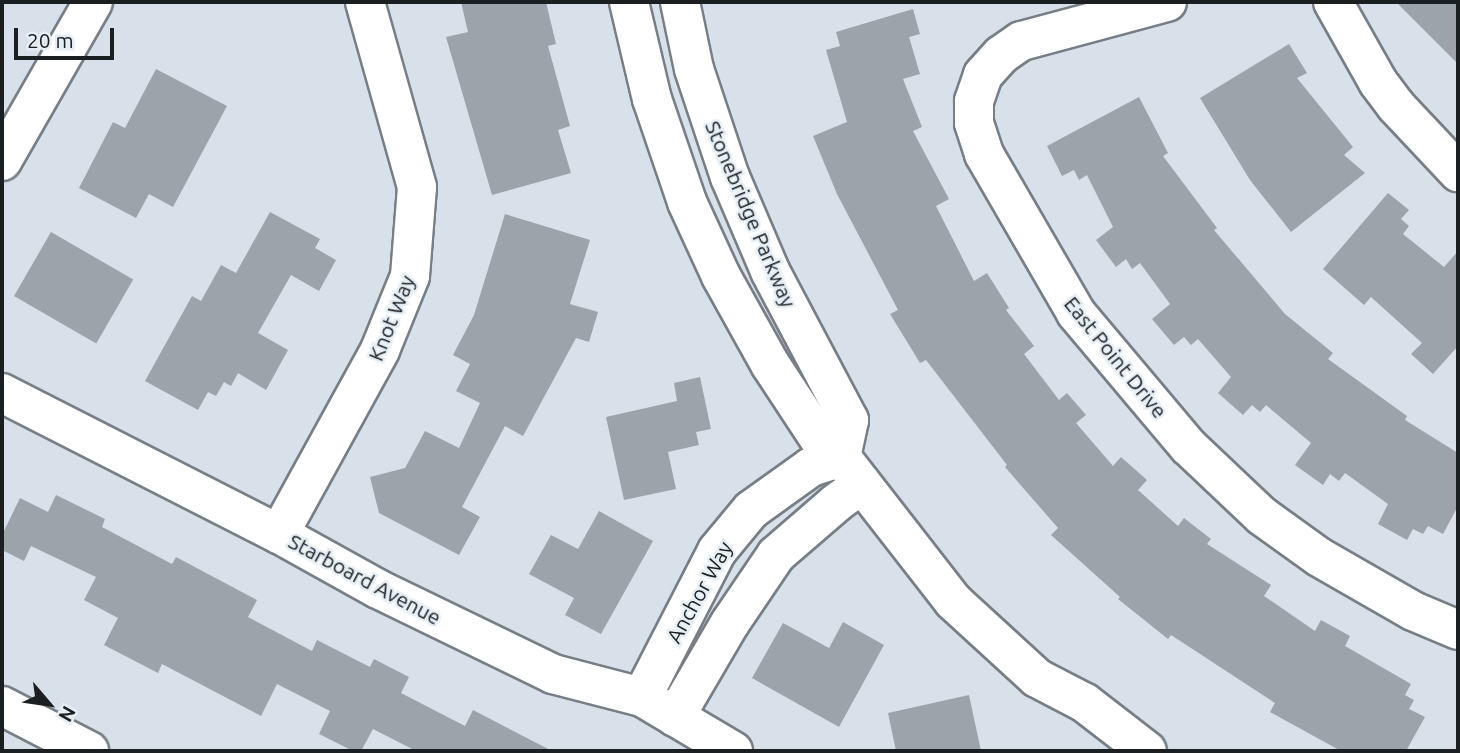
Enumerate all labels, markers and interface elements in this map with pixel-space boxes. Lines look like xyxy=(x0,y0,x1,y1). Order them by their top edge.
scale bar xyxy=(18,14,117,58)
text: 20 m xyxy=(27,28,74,52)
street label: Stonebridge Parkway xyxy=(700,117,802,311)
street label: Knot Way xyxy=(362,272,420,364)
street label: East Point Drive xyxy=(1059,291,1173,423)
street label: Starboard Avenue xyxy=(284,528,446,630)
street label: Anchor Way xyxy=(661,537,737,647)
north arrow xyxy=(14,669,84,739)
text: N xyxy=(54,703,80,726)

